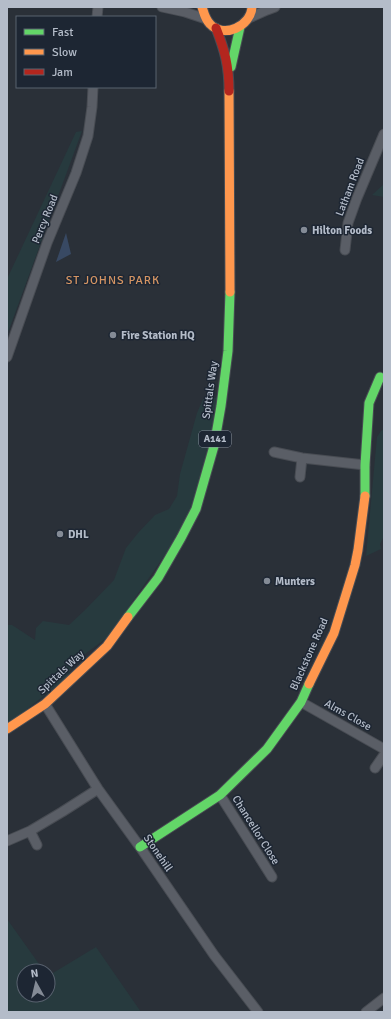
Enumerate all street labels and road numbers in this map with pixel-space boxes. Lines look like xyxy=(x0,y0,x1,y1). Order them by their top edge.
street label: Latham Road xyxy=(333,156,367,218)
street label: Percy Road xyxy=(29,192,61,245)
street label: Spittals Way xyxy=(200,359,221,420)
road number: A141 xyxy=(199,431,231,447)
street label: Blackstone Road xyxy=(287,616,331,692)
street label: Spittals Way xyxy=(35,647,87,697)
street label: Alms Close xyxy=(322,697,374,733)
street label: Chancellor Close xyxy=(230,793,282,867)
street label: Stonehill xyxy=(141,832,175,874)

